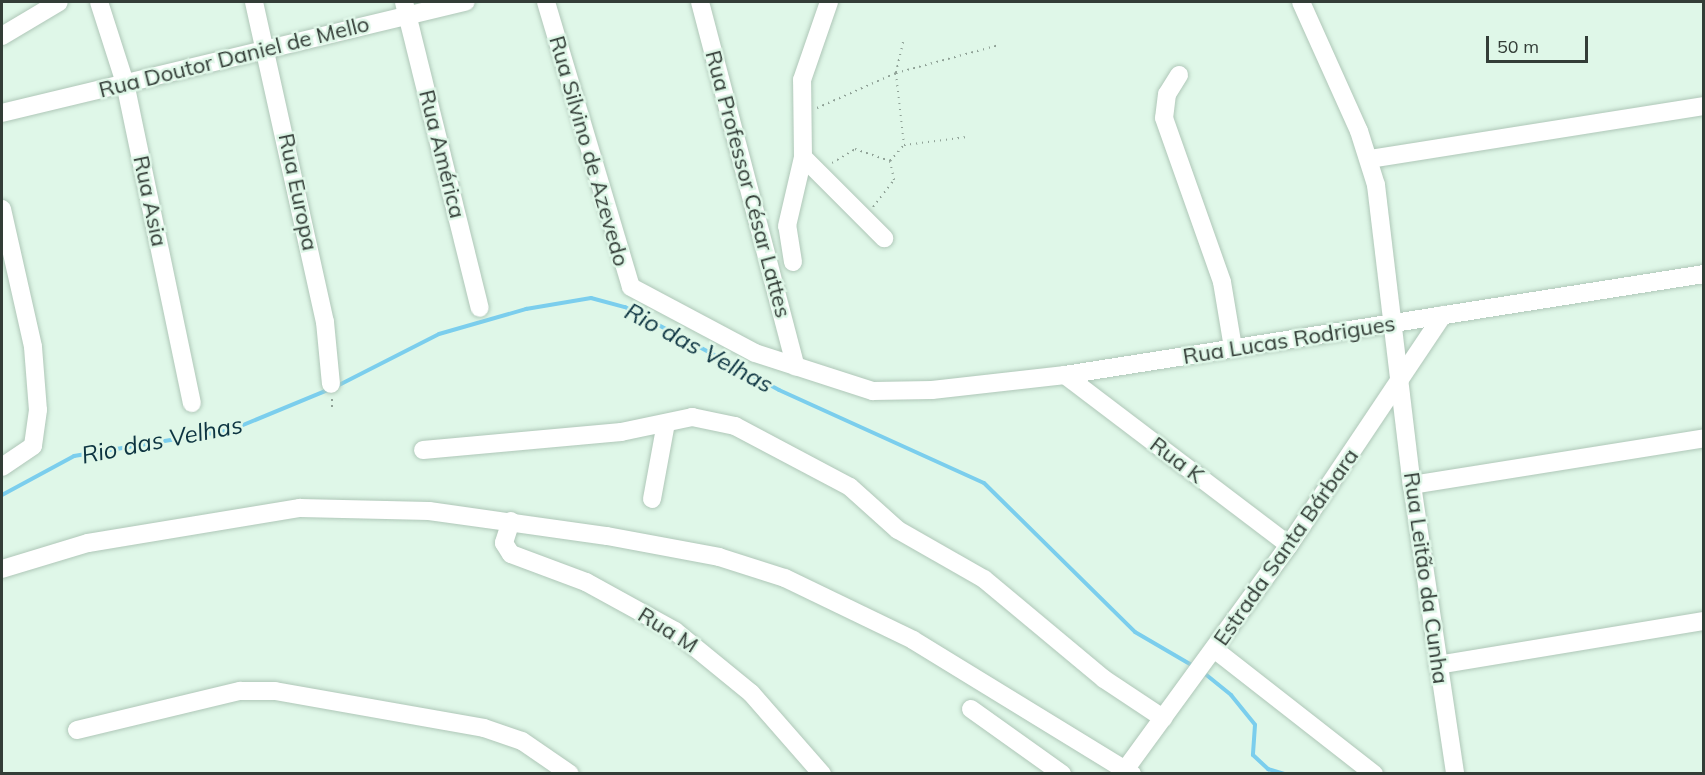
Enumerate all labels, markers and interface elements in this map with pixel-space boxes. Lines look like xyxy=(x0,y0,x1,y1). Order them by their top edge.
street label: Rua Doutor Daniel de Mello xyxy=(96,11,372,103)
scale bar xyxy=(1489,24,1591,62)
street label: Rua Silvino de Azevedo xyxy=(543,33,635,269)
text: 50 m xyxy=(1497,35,1539,58)
street label: Rua Professor César Lattes xyxy=(700,47,796,321)
street label: Rua América xyxy=(413,87,471,221)
street label: Rua Europa xyxy=(273,131,323,253)
street label: Rua Asia xyxy=(127,153,173,249)
water label: Rio das Velhas xyxy=(620,297,778,399)
street label: Rua Lucas Rodrigues xyxy=(1181,310,1397,370)
water label: Rio das Velhas xyxy=(79,410,245,470)
street label: Rua K xyxy=(1145,431,1209,489)
street label: Estrada Santa Bárbara xyxy=(1208,443,1364,651)
street label: Rua Leitão da Cunha xyxy=(1398,470,1454,686)
street label: Rua M xyxy=(633,601,703,659)

